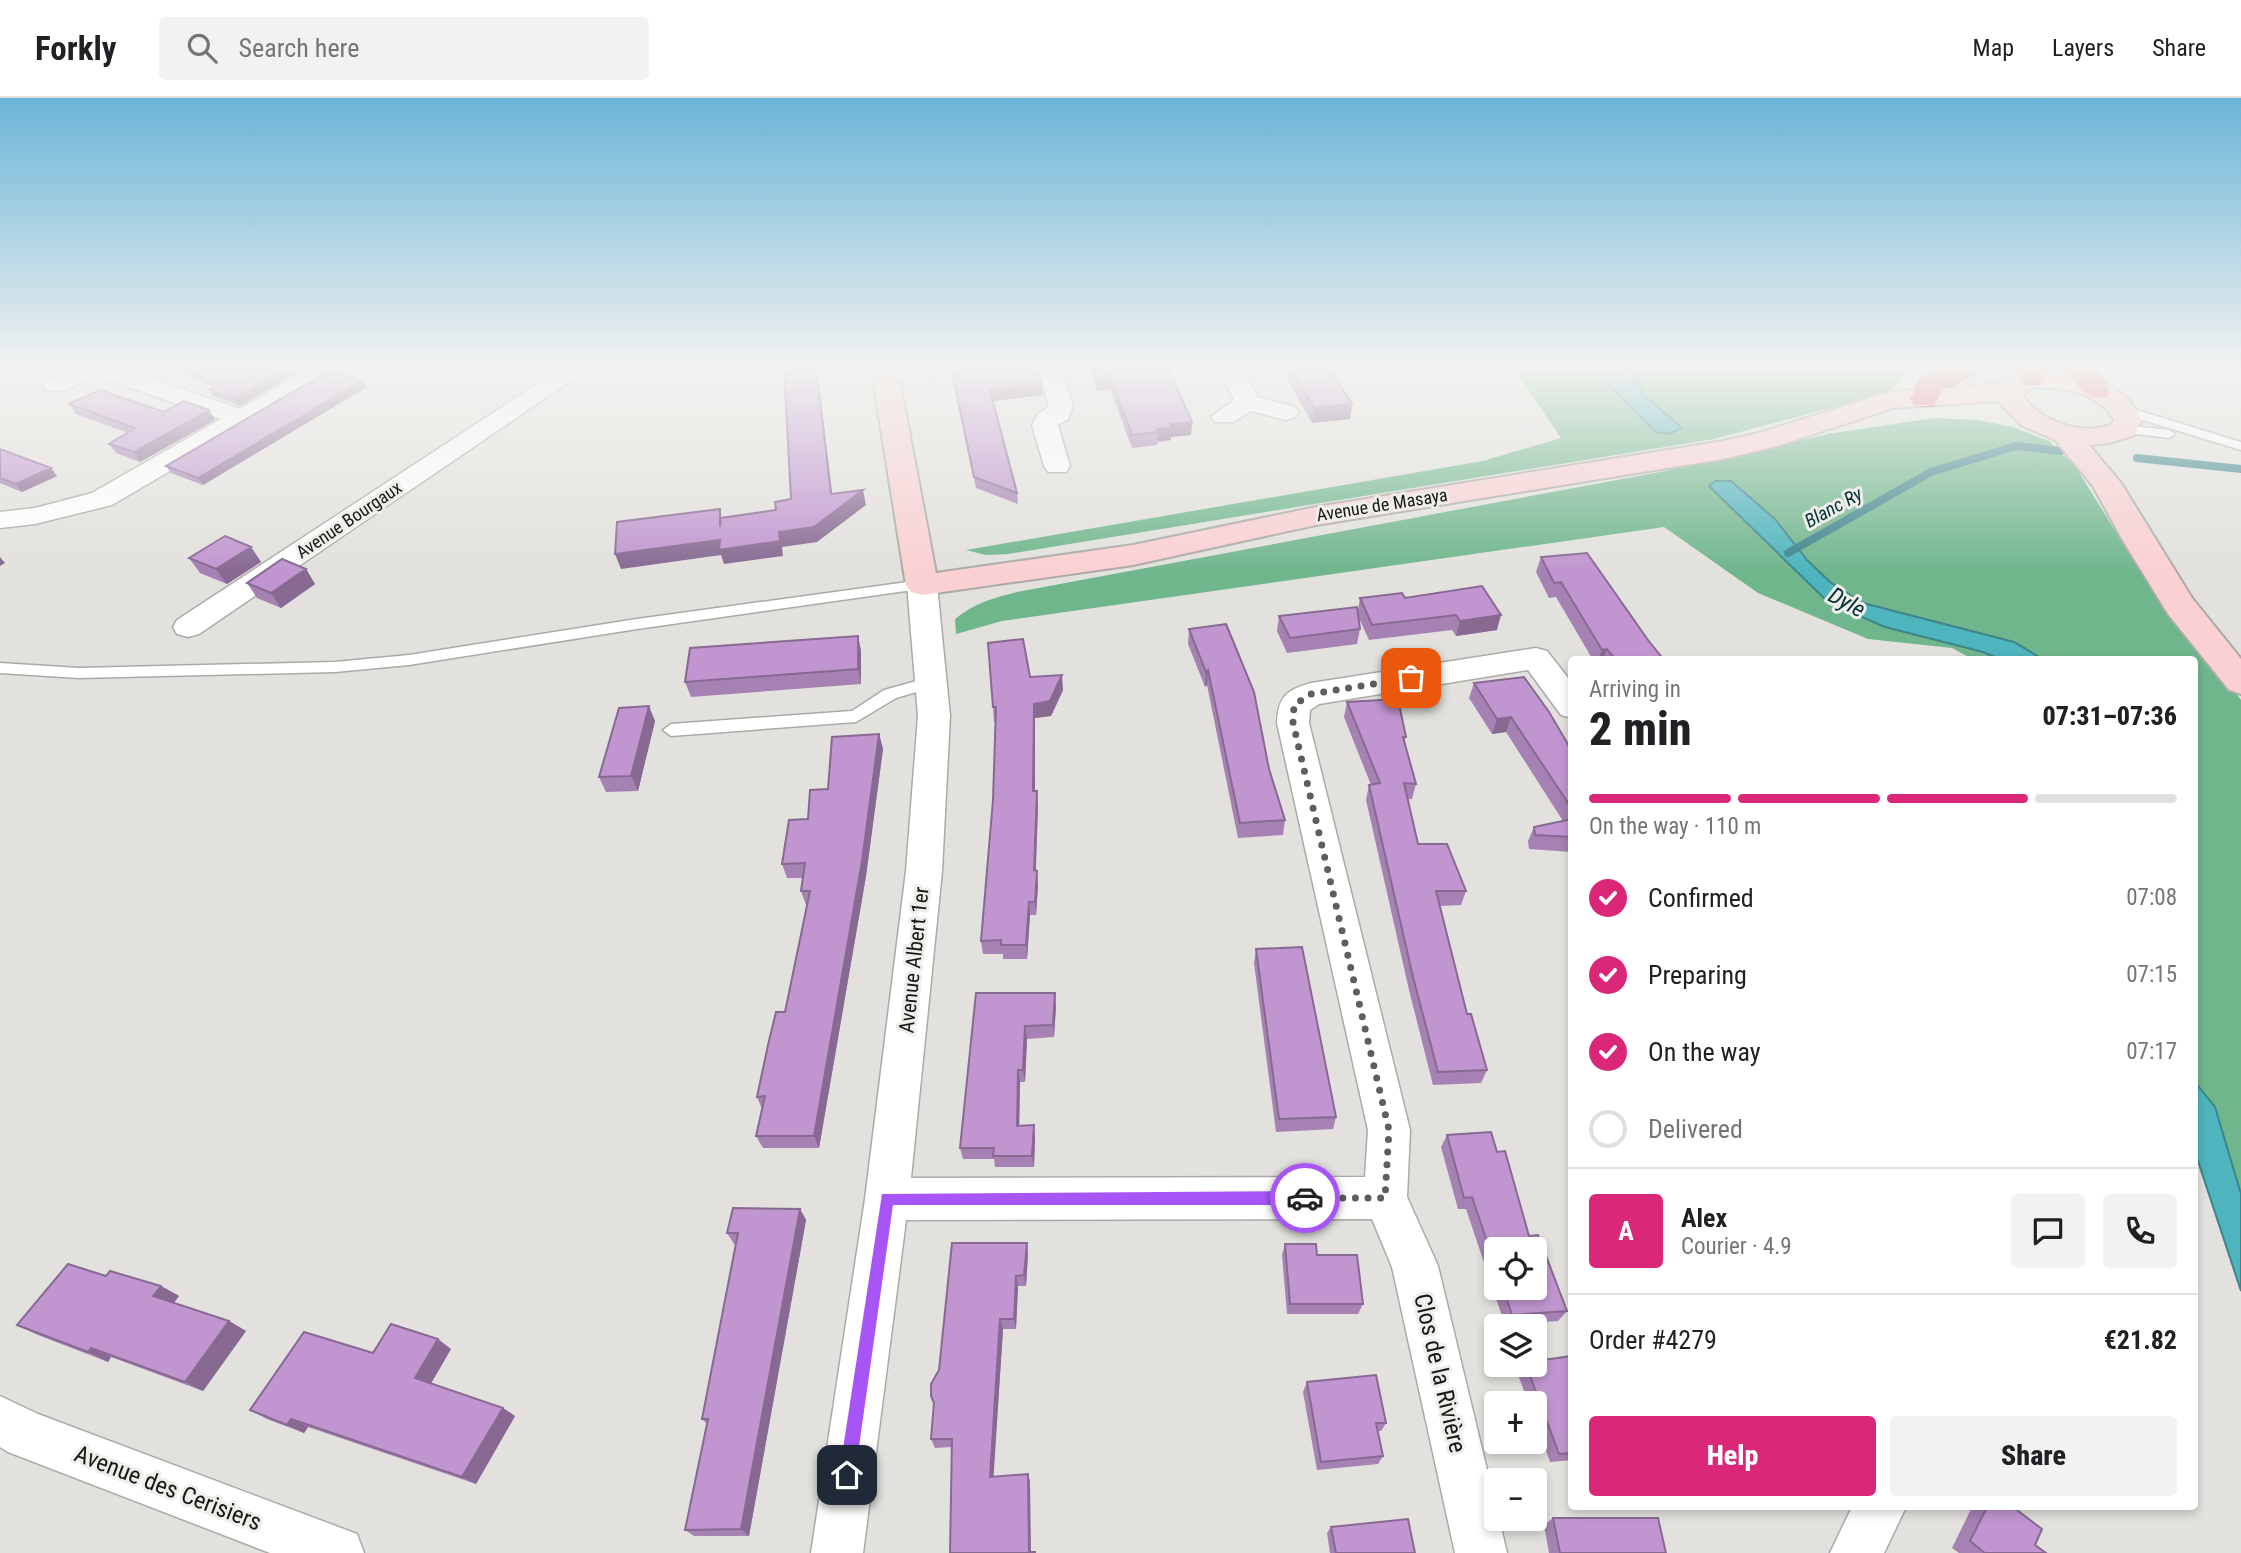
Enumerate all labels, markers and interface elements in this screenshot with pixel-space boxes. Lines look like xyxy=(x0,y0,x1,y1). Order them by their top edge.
search box xyxy=(159,17,649,80)
text: Forkly xyxy=(35,29,117,68)
icon: search xyxy=(183,29,221,67)
text: Search here xyxy=(239,33,359,63)
text: Map xyxy=(1973,34,2014,62)
text: Layers xyxy=(2052,34,2114,62)
text: Share xyxy=(2152,34,2206,62)
street label: Avenue Bourgaux xyxy=(292,476,406,563)
water label: Blanc Ry xyxy=(1800,482,1867,533)
street label: Avenue de Masaya xyxy=(1315,484,1449,525)
water label: Dyle xyxy=(1824,582,1870,623)
pin xyxy=(1381,648,1441,708)
icon: bag xyxy=(1392,659,1430,697)
text: Arriving in xyxy=(1589,676,1681,703)
text: 07:31–07:36 xyxy=(2043,701,2177,731)
text: 2 min xyxy=(1589,702,1692,756)
text: On the way · 110 m xyxy=(1589,813,1761,840)
icon: check xyxy=(1589,879,1627,917)
text: Confirmed xyxy=(1648,883,1754,913)
text: 07:08 xyxy=(2126,884,2177,911)
street label: Avenue Albert 1er xyxy=(894,886,934,1034)
icon: check xyxy=(1589,956,1627,994)
text: Preparing xyxy=(1648,960,1747,990)
text: 07:15 xyxy=(2126,961,2177,988)
icon: check xyxy=(1589,1033,1627,1071)
text: On the way xyxy=(1648,1037,1761,1067)
text: 07:17 xyxy=(2126,1038,2177,1065)
text: Delivered xyxy=(1648,1114,1743,1144)
courier xyxy=(1270,1163,1340,1233)
icon: car xyxy=(1286,1179,1324,1217)
button: chat xyxy=(2011,1194,2085,1268)
button: phone xyxy=(2103,1194,2177,1268)
text: Alex xyxy=(1681,1203,1727,1233)
text: A xyxy=(1618,1216,1634,1246)
text: Courier · 4.9 xyxy=(1681,1233,1792,1260)
map controls xyxy=(1484,1237,1547,1531)
button: locate xyxy=(1484,1237,1547,1300)
street label: Clos de la Rivière xyxy=(1408,1291,1472,1455)
button: layers xyxy=(1484,1314,1547,1377)
text: Order #4279 xyxy=(1589,1325,1717,1355)
text: €21.82 xyxy=(2104,1325,2177,1355)
button: + xyxy=(1484,1391,1547,1454)
button: Help xyxy=(1589,1416,1876,1496)
button: Share xyxy=(1890,1416,2177,1496)
street label: Avenue des Cerisiers xyxy=(71,1439,265,1537)
pin xyxy=(817,1445,877,1505)
icon: home xyxy=(828,1456,866,1494)
button: − xyxy=(1484,1468,1547,1531)

